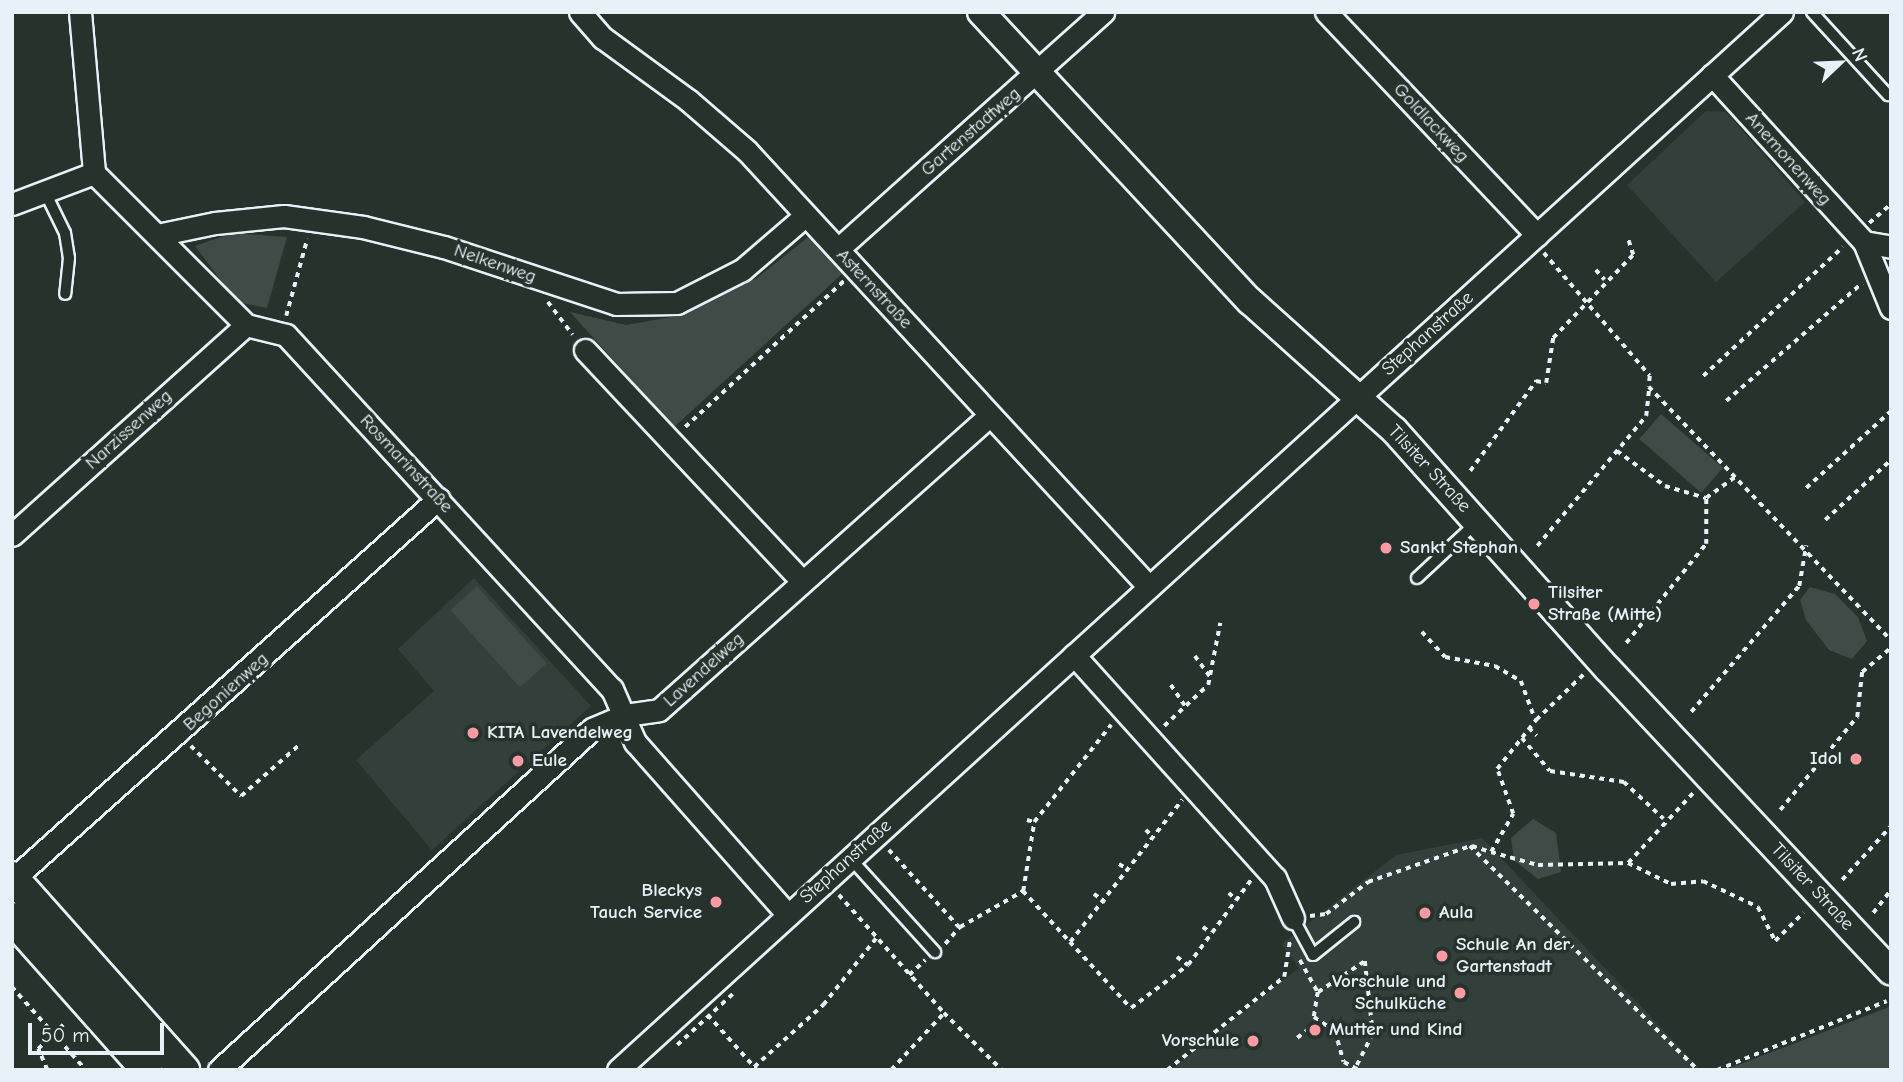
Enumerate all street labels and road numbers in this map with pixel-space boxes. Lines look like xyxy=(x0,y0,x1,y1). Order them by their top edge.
street label: Goldlackweg xyxy=(1388,78,1474,168)
street label: Gartenstadtweg xyxy=(917,83,1025,181)
street label: Anemonenweg xyxy=(1740,108,1836,210)
street label: Nelkenweg xyxy=(451,239,539,289)
street label: Asternstraße xyxy=(831,244,917,334)
street label: Stephanstraße xyxy=(1378,287,1478,381)
street label: Narzissenweg xyxy=(81,385,177,475)
street label: Rosmarinstraße xyxy=(354,410,458,518)
street label: Tilsiter Straße xyxy=(1383,421,1475,517)
street label: Lavendelweg xyxy=(659,628,749,712)
street label: Begonienweg xyxy=(179,648,273,736)
street label: Stephanstraße xyxy=(796,815,896,909)
street label: Tilsiter Straße xyxy=(1766,839,1858,935)

